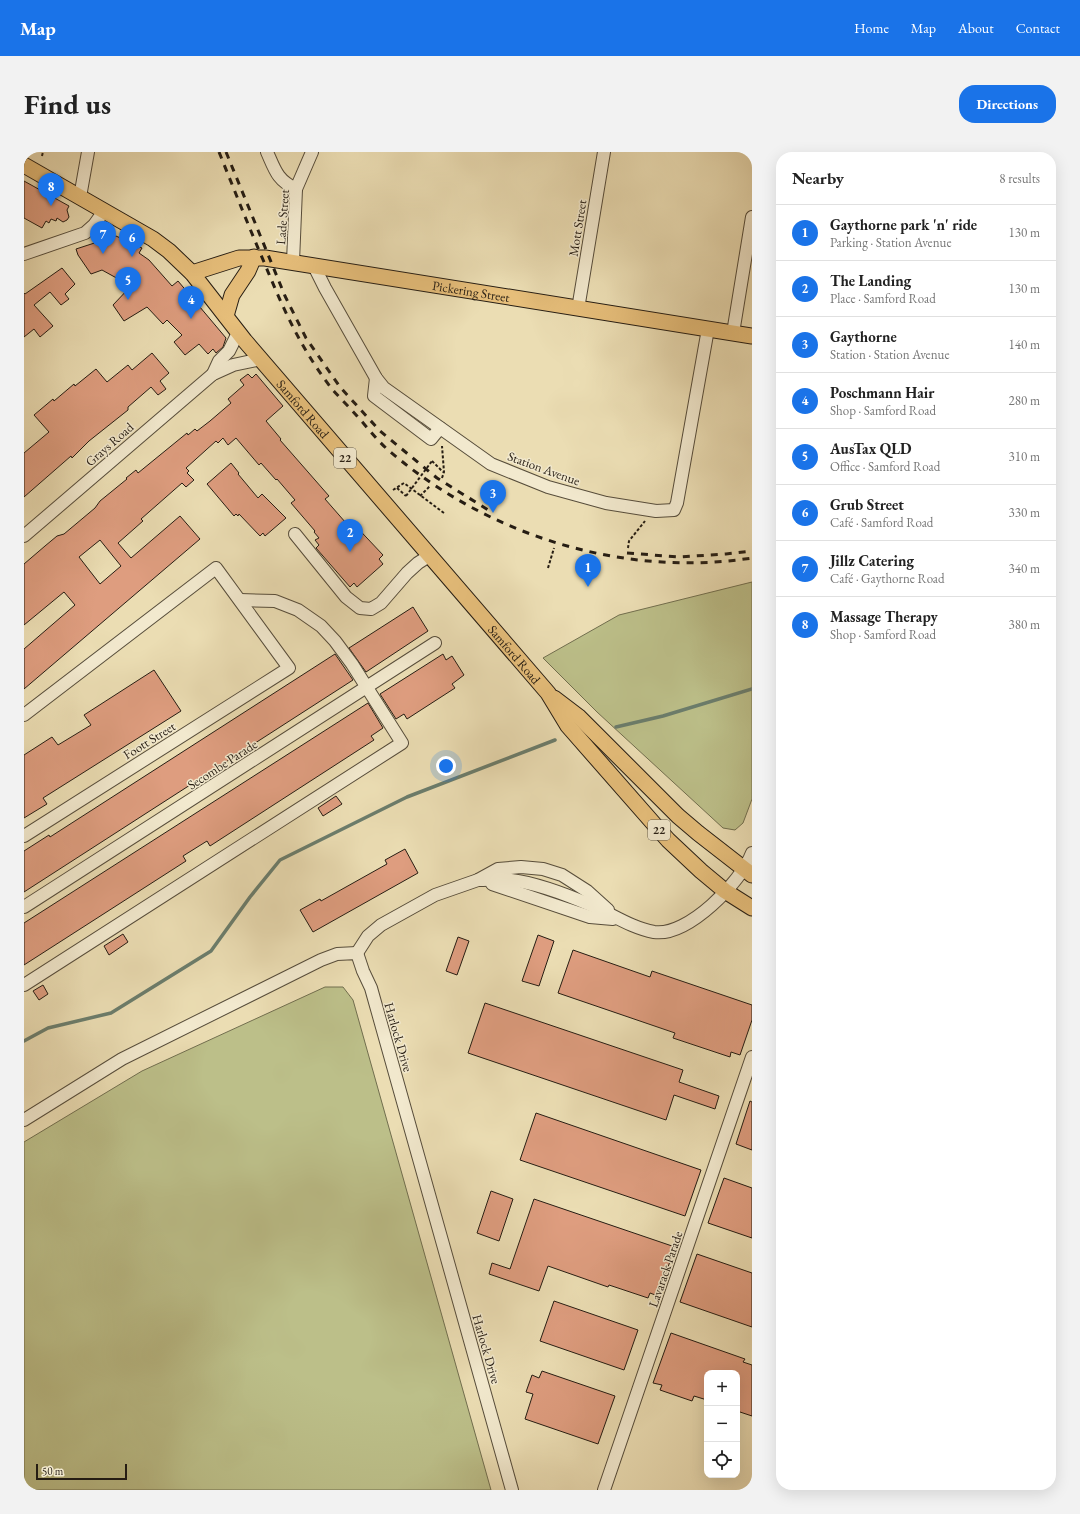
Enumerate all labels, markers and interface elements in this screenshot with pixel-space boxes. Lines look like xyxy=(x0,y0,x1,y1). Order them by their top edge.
text: Map xyxy=(20,16,56,41)
text: Home xyxy=(854,19,889,37)
text: Map xyxy=(911,19,936,37)
text: About xyxy=(958,19,994,37)
text: Contact xyxy=(1016,19,1060,37)
button: Directions xyxy=(959,85,1056,123)
text: Find us xyxy=(24,86,111,122)
text: Nearby xyxy=(792,167,844,189)
text: 8 results xyxy=(999,170,1040,187)
pin: 8 xyxy=(38,173,64,206)
street label: Lade Street xyxy=(272,189,293,245)
street label: Mott Street xyxy=(565,198,590,258)
text: Gaythorne park 'n' ride xyxy=(830,215,977,234)
pin: 7 xyxy=(90,221,116,254)
pin: 6 xyxy=(119,224,145,257)
text: 1 xyxy=(802,224,808,241)
text: 130 m xyxy=(1009,224,1040,241)
text: Parking · Station Avenue xyxy=(830,234,951,251)
pin: 5 xyxy=(115,267,141,300)
text: The Landing xyxy=(830,271,911,290)
street label: Pickering Street xyxy=(431,277,511,306)
text: 2 xyxy=(802,280,808,297)
text: 130 m xyxy=(1009,280,1040,297)
pin: 4 xyxy=(178,286,204,319)
text: Place · Samford Road xyxy=(830,290,936,307)
text: Gaythorne xyxy=(830,327,897,346)
text: 3 xyxy=(802,336,808,353)
text: 140 m xyxy=(1009,336,1040,353)
text: Station · Station Avenue xyxy=(830,346,949,363)
street label: Samford Road xyxy=(273,376,333,442)
text: Poschmann Hair xyxy=(830,383,934,402)
text: 4 xyxy=(802,392,808,409)
text: 280 m xyxy=(1009,392,1040,409)
text: Shop · Samford Road xyxy=(830,402,936,419)
street label: Grays Road xyxy=(82,418,137,470)
text: AusTax QLD xyxy=(830,439,911,458)
road number: 22 xyxy=(334,448,356,468)
street label: Station Avenue xyxy=(505,448,582,489)
text: 5 xyxy=(802,448,808,465)
text: 310 m xyxy=(1009,448,1040,465)
text: Office · Samford Road xyxy=(830,458,940,475)
pin: 3 xyxy=(480,480,506,513)
text: Grub Street xyxy=(830,495,904,514)
text: 6 xyxy=(802,504,808,521)
text: 330 m xyxy=(1009,504,1040,521)
text: Café · Samford Road xyxy=(830,514,933,531)
pin: 2 xyxy=(337,519,363,552)
text: Jillz Catering xyxy=(830,551,914,570)
pin: 1 xyxy=(575,554,601,587)
text: 7 xyxy=(802,560,808,577)
text: 340 m xyxy=(1009,560,1040,577)
text: Café · Gaythorne Road xyxy=(830,570,945,587)
text: Massage Therapy xyxy=(830,607,938,626)
text: 8 xyxy=(802,616,808,633)
text: 380 m xyxy=(1009,616,1040,633)
street label: Samford Road xyxy=(484,622,545,688)
text: Shop · Samford Road xyxy=(830,626,936,643)
street label: Foott Street xyxy=(120,718,179,763)
street label: Secombe Parade xyxy=(184,736,260,793)
your location xyxy=(436,756,456,776)
road number: 22 xyxy=(648,820,670,840)
street label: Harlock Drive xyxy=(381,1000,417,1074)
street label: Lavarack Parade xyxy=(644,1229,686,1310)
street label: Harlock Drive xyxy=(469,1312,505,1386)
map controls xyxy=(704,1370,740,1478)
button: + xyxy=(704,1370,740,1406)
button: − xyxy=(704,1406,740,1442)
button: locate xyxy=(704,1442,740,1478)
scale bar xyxy=(36,1462,127,1481)
text: 50 m xyxy=(42,1464,63,1478)

